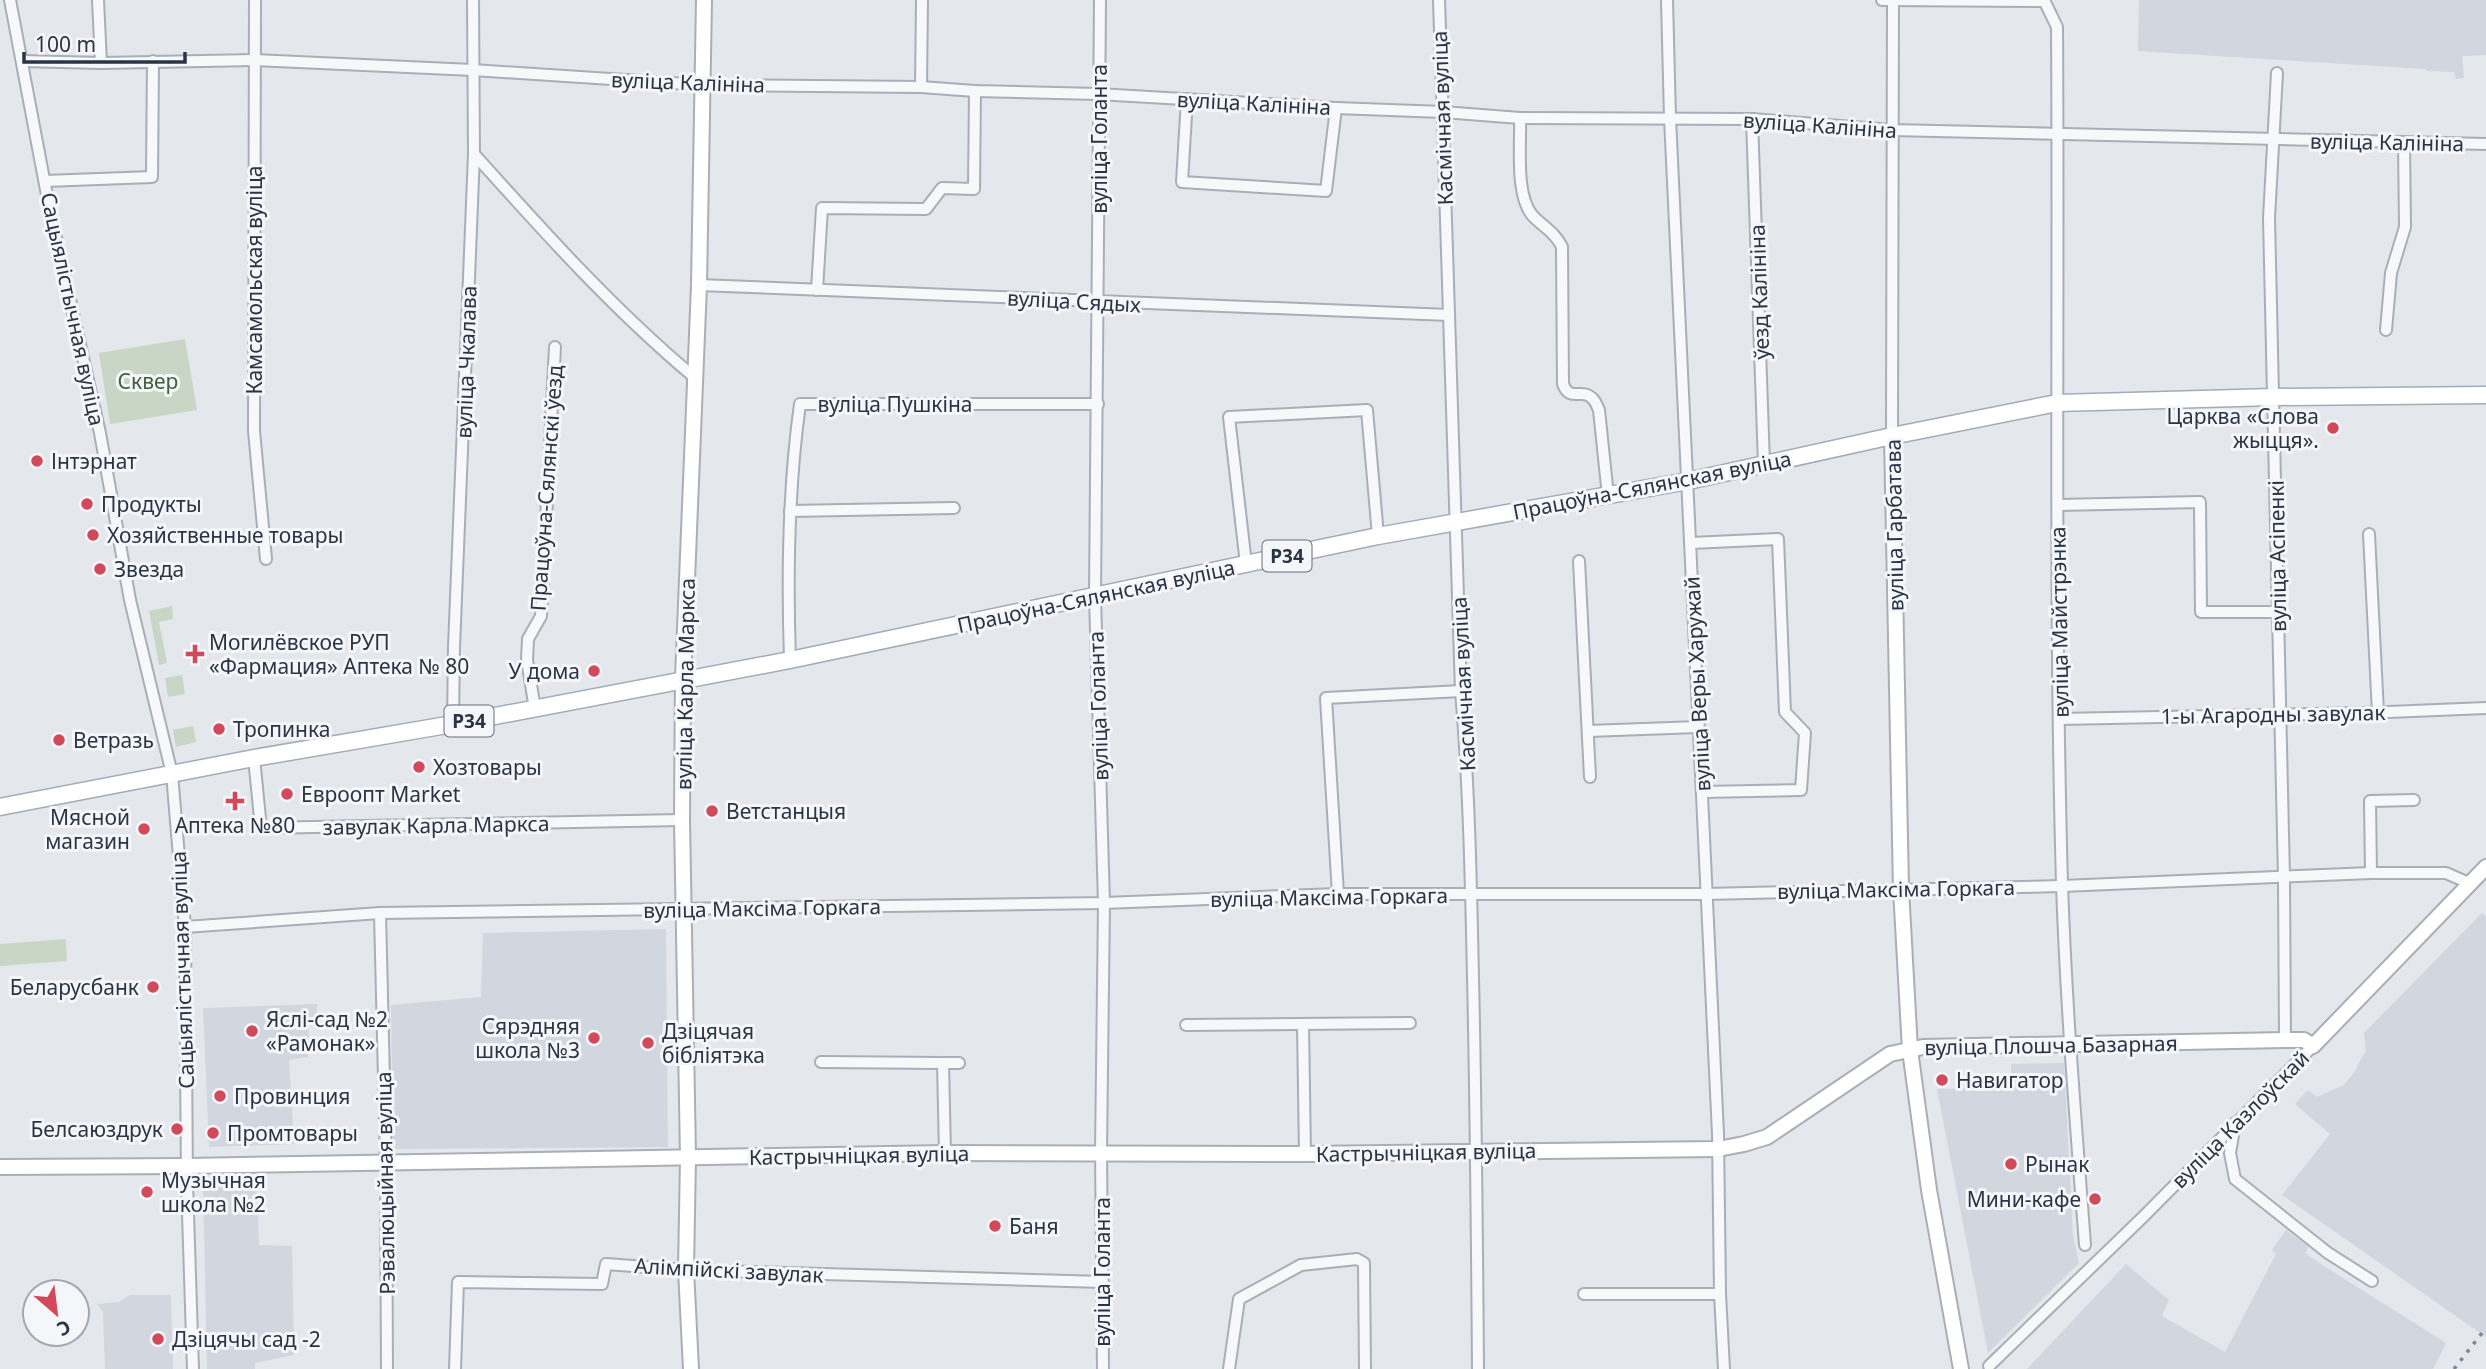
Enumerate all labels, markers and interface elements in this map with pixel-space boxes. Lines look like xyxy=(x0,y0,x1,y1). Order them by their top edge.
scale bar xyxy=(24,21,186,65)
text: 100 m xyxy=(35,30,96,58)
street label: Касмічная вуліца xyxy=(1425,30,1459,206)
street label: вуліца Голанта xyxy=(1085,64,1113,214)
street label: вуліца Калініна xyxy=(610,65,766,99)
street label: вуліца Калініна xyxy=(1176,85,1332,121)
street label: вуліца Калініна xyxy=(1742,106,1898,144)
street label: вуліца Калініна xyxy=(2310,127,2464,157)
street label: Камсамольская вуліца xyxy=(240,165,268,395)
street label: Сацыялістычная вуліца xyxy=(35,190,111,428)
street label: ўезд Калініна xyxy=(1743,224,1775,360)
street label: вуліца Сядых xyxy=(1006,284,1142,319)
street label: вуліца Чкалава xyxy=(449,285,483,439)
street label: Працоўна-Сялянскі ўезд xyxy=(523,364,569,612)
park label: Сквер xyxy=(118,367,178,395)
street label: вуліца Пушкіна xyxy=(817,390,973,418)
place label: Царква «Слова жыцця». xyxy=(2166,402,2319,454)
marker: Царква «Слова жыцця». xyxy=(2325,420,2341,436)
street label: вуліца Гарбатава xyxy=(1878,439,1910,611)
street label: Працоўна-Сялянская вуліца xyxy=(1510,444,1794,526)
place label: Інтэрнат xyxy=(51,447,137,475)
marker: Інтэрнат xyxy=(29,453,45,469)
street label: вуліца Асіпенкі xyxy=(2262,480,2292,632)
place label: Продукты xyxy=(101,490,202,518)
marker: Продукты xyxy=(79,496,95,512)
place label: Хозяйственные товары xyxy=(107,521,343,549)
street label: вуліца Майстрэнка xyxy=(2043,526,2075,718)
marker: Хозяйственные товары xyxy=(85,527,101,543)
road number: Р34 xyxy=(1262,540,1312,572)
street label: Працоўна-Сялянская вуліца xyxy=(955,553,1237,639)
place label: Звезда xyxy=(114,555,184,583)
marker: Звезда xyxy=(92,561,108,577)
street label: вуліца Веры Харужай xyxy=(1677,576,1717,792)
street label: вуліца Карла Маркса xyxy=(669,578,701,790)
street label: Касмічная вуліца xyxy=(1444,596,1482,772)
place label: Могилёвское РУП «Фармация» Аптека № 80 xyxy=(209,628,469,680)
street label: вуліца Голанта xyxy=(1081,631,1115,781)
marker: Могилёвское РУП «Фармация» Аптека № 80 xyxy=(187,646,203,662)
place label: У дома xyxy=(509,657,580,685)
marker: У дома xyxy=(586,663,602,679)
street label: 1-ы Агародны завулак xyxy=(2160,698,2386,730)
road number: Р34 xyxy=(444,706,494,736)
place label: Тропинка xyxy=(233,715,330,743)
marker: Тропинка xyxy=(211,721,227,737)
place label: Ветразь xyxy=(73,726,154,754)
marker: Ветразь xyxy=(51,732,67,748)
place label: Хозтовары xyxy=(433,753,542,781)
marker: Хозтовары xyxy=(411,759,427,775)
place label: Евроопт Market xyxy=(301,780,461,808)
marker: Евроопт Market xyxy=(279,786,295,802)
marker: Аптека №80 xyxy=(227,793,243,809)
place label: Ветстанцыя xyxy=(726,797,846,825)
place label: Мясной магазин xyxy=(45,803,130,855)
marker: Ветстанцыя xyxy=(704,803,720,819)
street label: завулак Карла Маркса xyxy=(322,809,550,841)
place label: Аптека №80 xyxy=(175,811,295,839)
marker: Мясной магазин xyxy=(136,821,152,837)
street label: Сацыялістычная вуліца xyxy=(164,851,200,1089)
street label: вуліца Максіма Горкага xyxy=(1777,873,2015,905)
street label: вуліца Максіма Горкага xyxy=(1210,881,1448,913)
street label: вуліца Максіма Горкага xyxy=(643,892,881,924)
place label: Беларусбанк xyxy=(10,973,139,1001)
marker: Беларусбанк xyxy=(145,979,161,995)
place label: Яслі-сад №2 «Рамонак» xyxy=(266,1005,388,1057)
place label: Сярэдняя школа №3 xyxy=(475,1012,580,1064)
place label: Дзіцячая бібліятэка xyxy=(662,1017,765,1069)
marker: Яслі-сад №2 «Рамонак» xyxy=(244,1023,260,1039)
street label: вуліца Плошча Базарная xyxy=(1924,1029,2178,1061)
marker: Сярэдняя школа №3 xyxy=(586,1030,602,1046)
marker: Дзіцячая бібліятэка xyxy=(640,1035,656,1051)
street label: вуліца Казлоўскай xyxy=(2165,1044,2315,1194)
place label: Навигатор xyxy=(1956,1066,2064,1094)
street label: Рэвалюцыйная вуліца xyxy=(369,1071,401,1295)
marker: Навигатор xyxy=(1934,1072,1950,1088)
place label: Провинция xyxy=(234,1082,350,1110)
marker: Провинция xyxy=(212,1088,228,1104)
place label: Белсаюздрук xyxy=(30,1115,163,1143)
place label: Промтовары xyxy=(227,1119,358,1147)
marker: Белсаюздрук xyxy=(169,1121,185,1137)
marker: Промтовары xyxy=(205,1125,221,1141)
street label: Кастрычніцкая вуліца xyxy=(1316,1136,1536,1168)
street label: Кастрычніцкая вуліца xyxy=(749,1139,969,1171)
place label: Рынак xyxy=(2025,1150,2089,1178)
marker: Рынак xyxy=(2003,1156,2019,1172)
place label: Музычная школа №2 xyxy=(161,1166,266,1218)
marker: Музычная школа №2 xyxy=(139,1184,155,1200)
place label: Мини-кафе xyxy=(1967,1185,2081,1213)
marker: Мини-кафе xyxy=(2087,1191,2103,1207)
street label: вуліца Голанта xyxy=(1088,1197,1116,1347)
place label: Баня xyxy=(1009,1212,1059,1240)
marker: Баня xyxy=(987,1218,1003,1234)
street label: Алімпійскі завулак xyxy=(634,1251,824,1289)
north arrow xyxy=(21,1278,91,1348)
text: С xyxy=(52,1314,75,1342)
place label: Дзіцячы сад -2 xyxy=(172,1325,321,1353)
marker: Дзіцячы сад -2 xyxy=(150,1331,166,1347)

